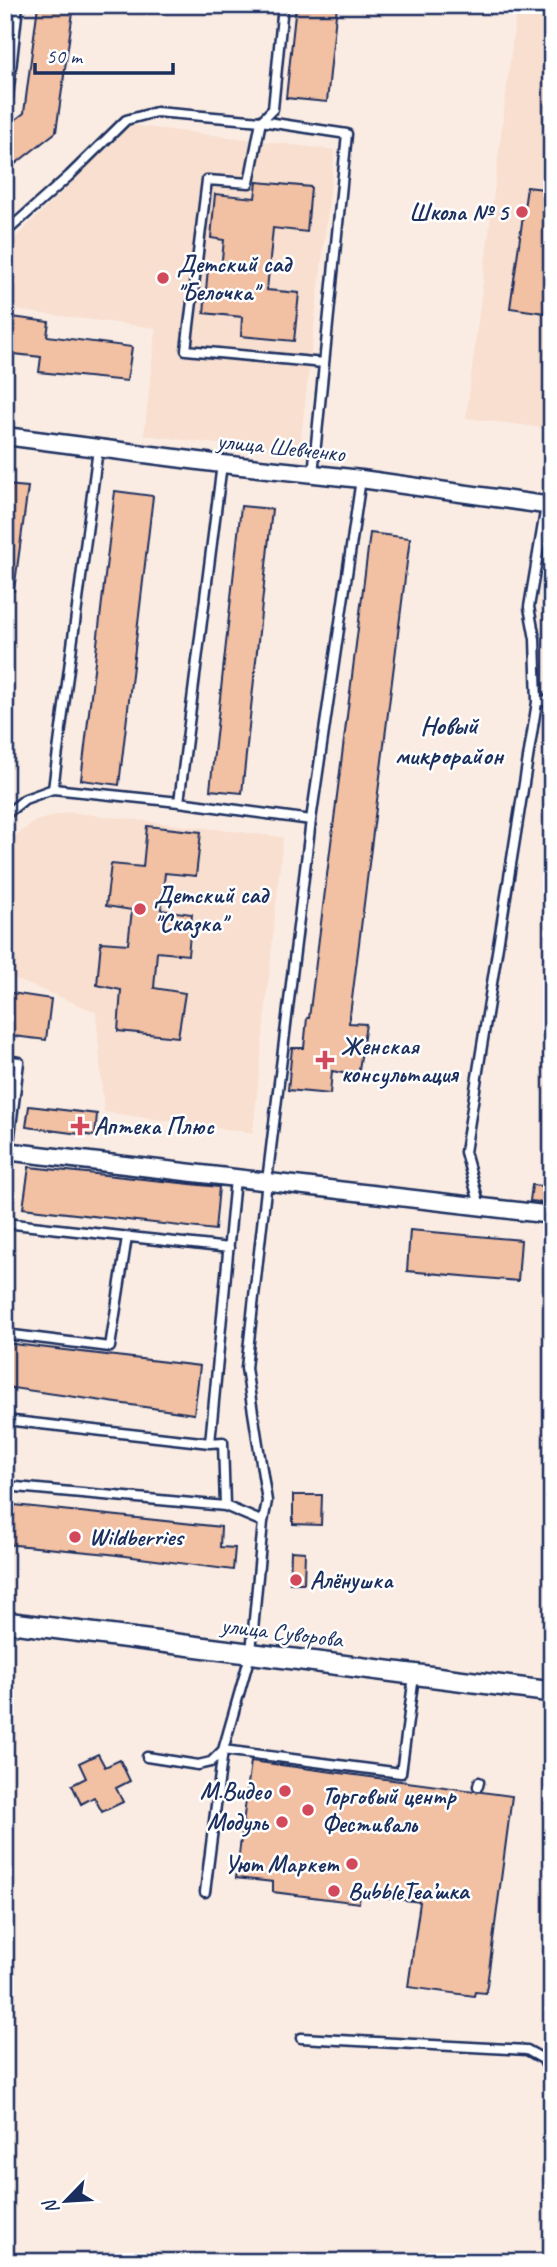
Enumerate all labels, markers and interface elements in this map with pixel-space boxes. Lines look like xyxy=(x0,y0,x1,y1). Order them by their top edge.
scale bar xyxy=(35,32,173,76)
text: 50 m xyxy=(46,43,84,69)
place label: Школа № 5 xyxy=(409,197,511,227)
marker: Школа № 5 xyxy=(514,204,530,220)
place label: Детский сад "Белочка" xyxy=(177,249,293,307)
marker: Детский сад "Белочка" xyxy=(155,270,171,286)
street label: улица Шевченко xyxy=(214,425,348,469)
district label: Новый микрорайон xyxy=(395,709,505,772)
place label: Детский сад "Сказка" xyxy=(154,880,270,939)
marker: Детский сад "Сказка" xyxy=(132,901,148,917)
place label: Женская консультация xyxy=(341,1031,459,1089)
marker: Женская консультация xyxy=(315,1050,335,1070)
place label: Аптека Плюс xyxy=(94,1111,215,1141)
marker: Аптека Плюс xyxy=(72,1118,88,1134)
place label: Wildberries xyxy=(89,1522,185,1552)
marker: Wildberries xyxy=(67,1529,83,1545)
place label: Алёнушка xyxy=(310,1565,394,1595)
marker: Алёнушка xyxy=(288,1572,304,1588)
street label: улица Суворова xyxy=(217,1609,346,1655)
place label: М.Видео xyxy=(200,1776,272,1806)
place label: Торговый центр Фестиваль xyxy=(322,1781,457,1839)
marker: М.Видео xyxy=(277,1783,293,1799)
marker: Торговый центр Фестиваль xyxy=(300,1802,316,1818)
place label: Модуль xyxy=(207,1807,270,1837)
marker: Модуль xyxy=(274,1814,290,1830)
place label: Уют Маркет xyxy=(224,1849,340,1879)
marker: Уют Маркет xyxy=(344,1856,360,1872)
place label: BubbleTea’шка xyxy=(348,1876,471,1906)
marker: BubbleTea’шка xyxy=(326,1883,342,1899)
north arrow xyxy=(32,2166,102,2236)
text: N xyxy=(37,2194,65,2218)

